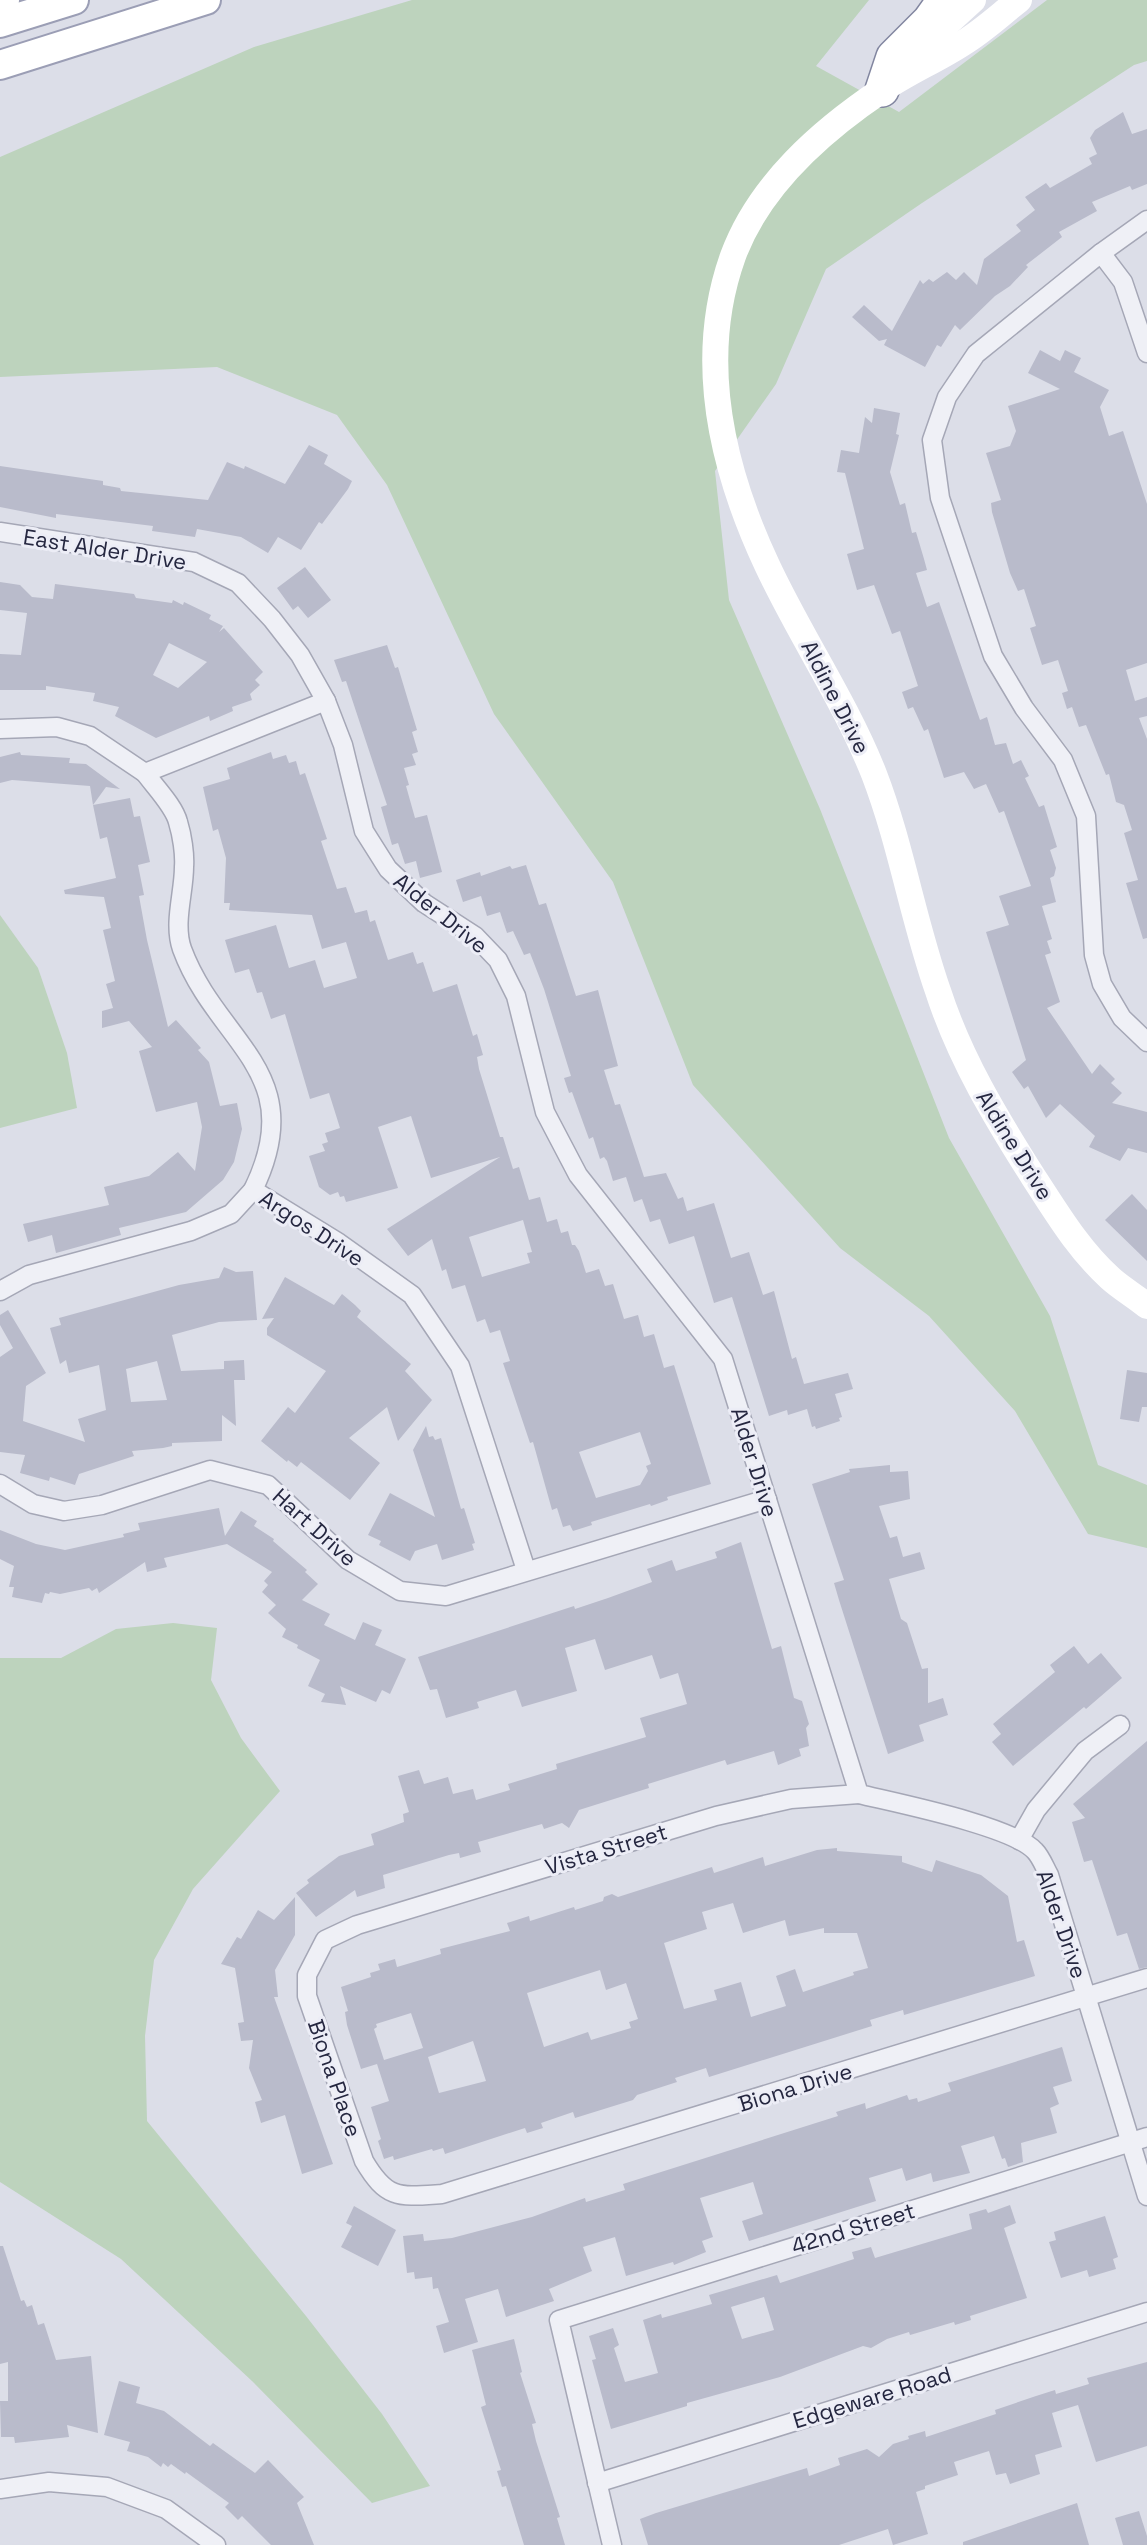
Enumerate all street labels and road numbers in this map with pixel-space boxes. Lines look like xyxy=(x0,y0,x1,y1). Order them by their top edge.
street label: East Alder Drive xyxy=(21,522,189,576)
street label: Aldine Drive xyxy=(795,636,877,758)
street label: Alder Drive xyxy=(388,867,494,959)
street label: Aldine Drive xyxy=(970,1085,1060,1205)
street label: Argos Drive xyxy=(254,1184,370,1272)
street label: Alder Drive xyxy=(725,1404,785,1520)
street label: Hart Drive xyxy=(267,1482,363,1572)
street label: Vista Street xyxy=(542,1817,670,1881)
street label: Alder Drive xyxy=(1030,1866,1094,1982)
street label: Biona Place xyxy=(302,2016,368,2140)
street label: Biona Drive xyxy=(734,2056,856,2118)
street label: 42nd Street xyxy=(788,2196,918,2260)
street label: Edgeware Road xyxy=(789,2360,955,2434)

